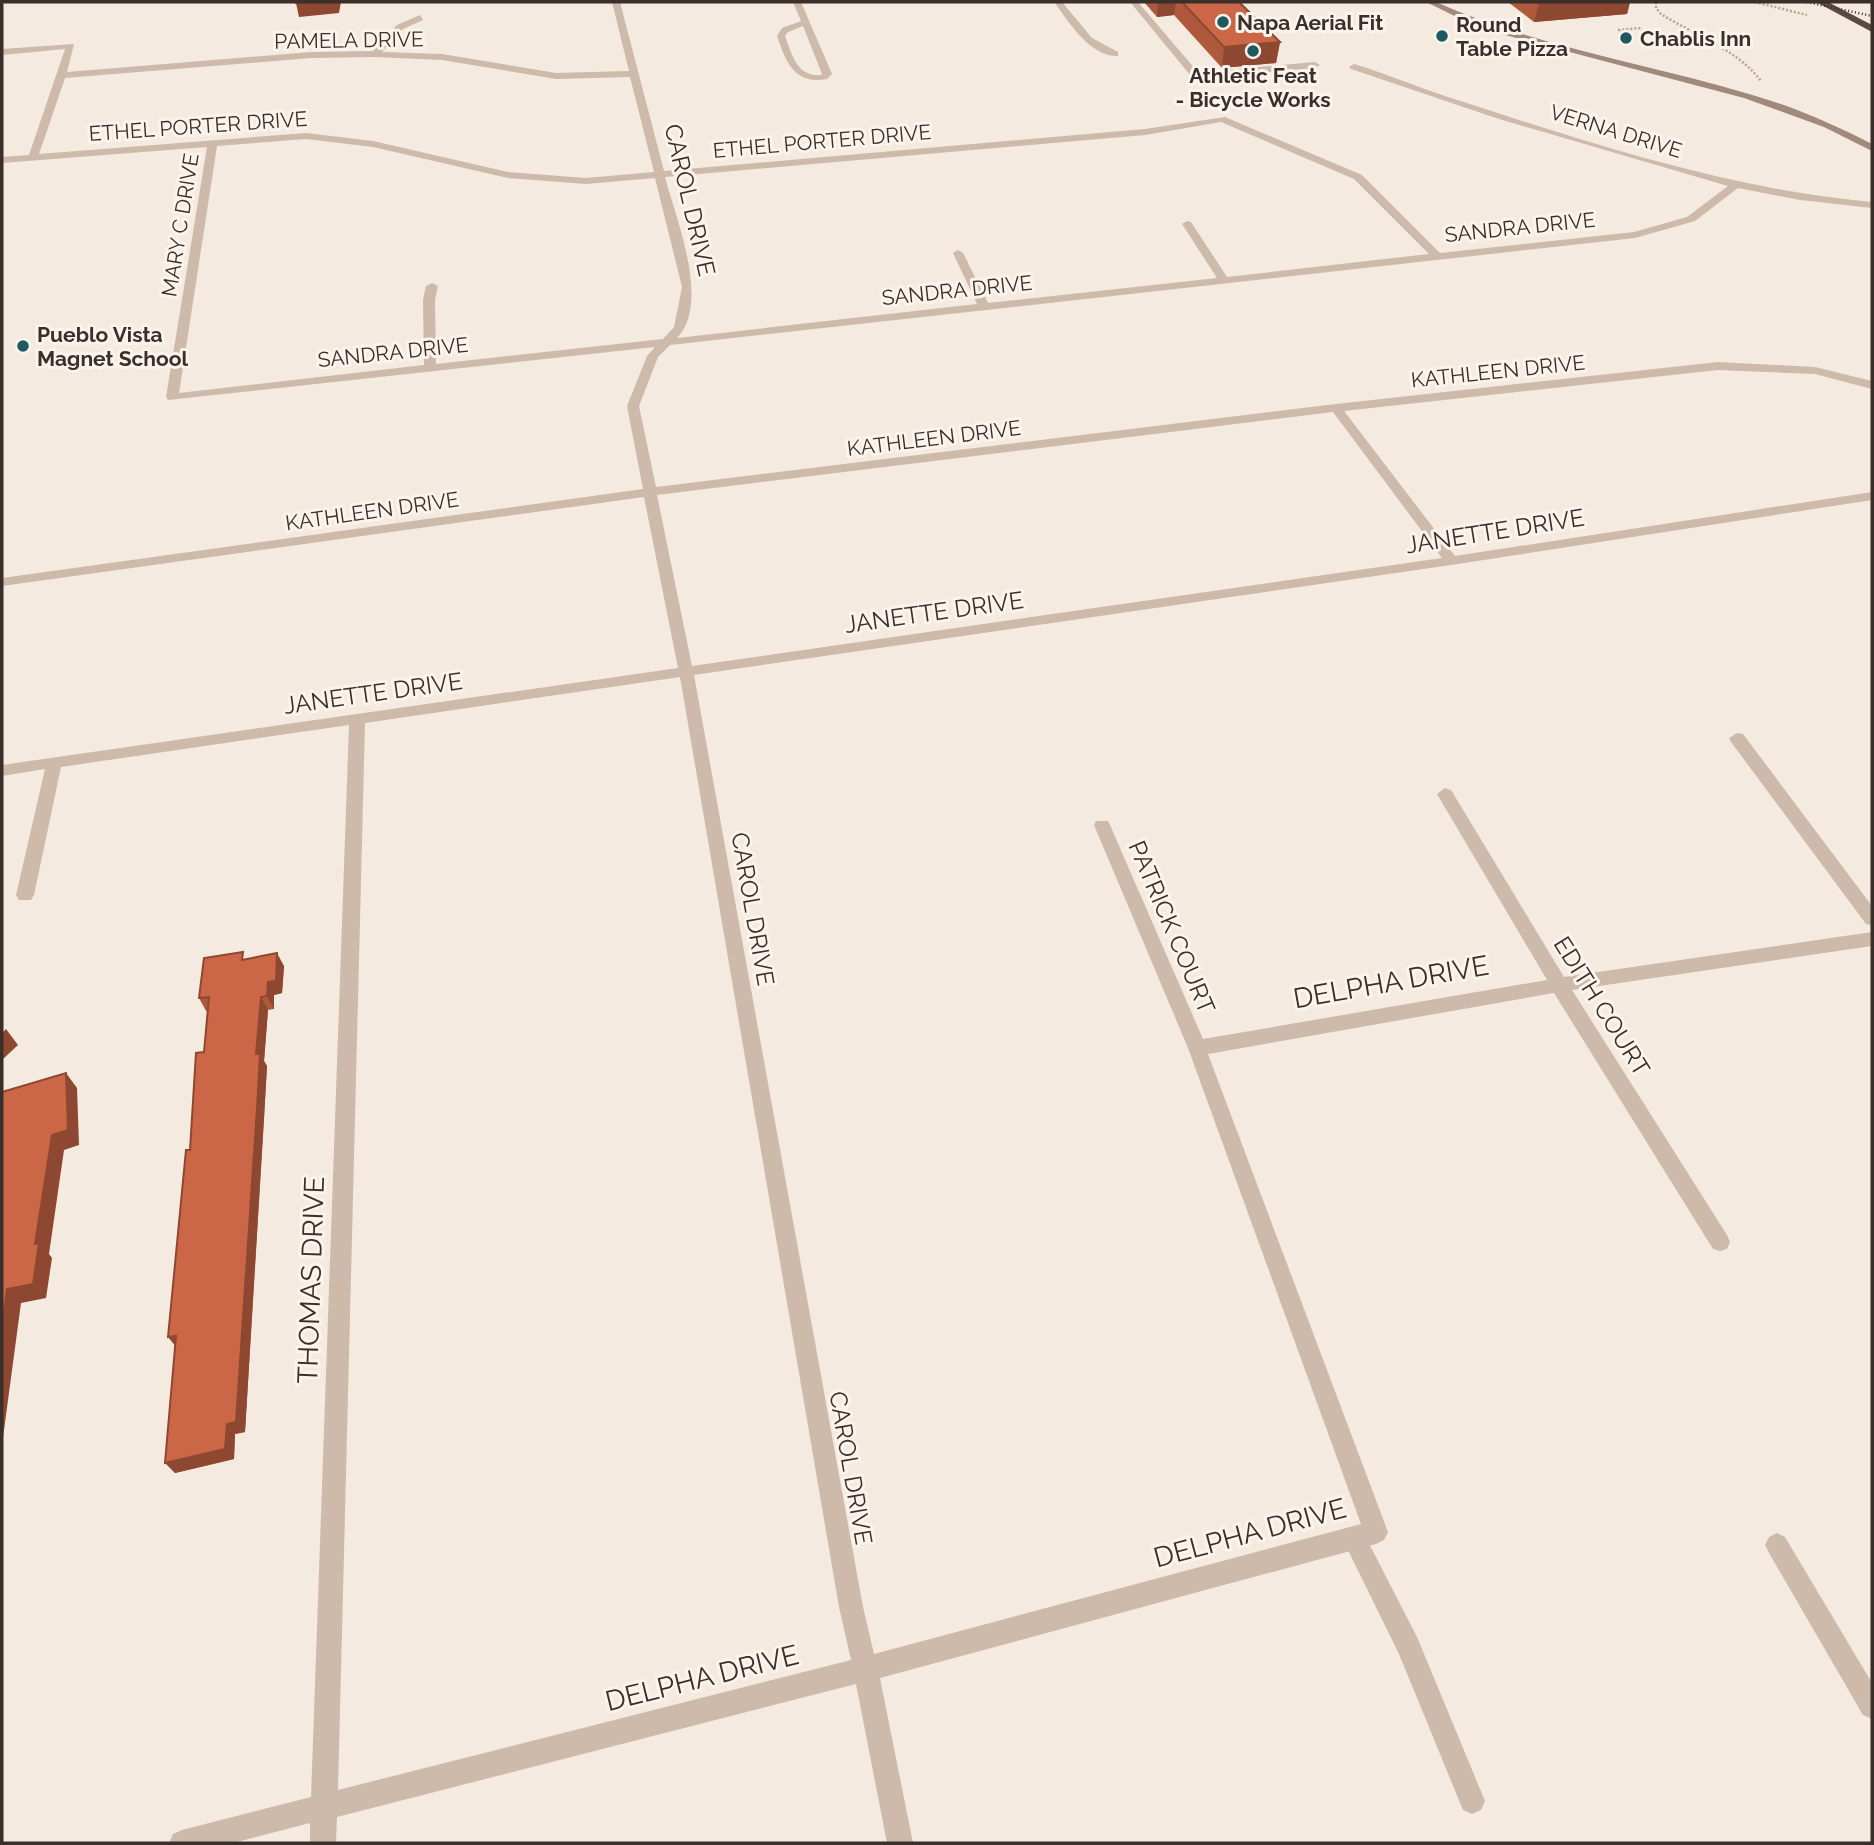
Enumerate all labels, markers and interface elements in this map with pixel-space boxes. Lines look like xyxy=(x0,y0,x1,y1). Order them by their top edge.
place label: Napa Aerial Fit xyxy=(1237,10,1383,35)
place label: Round Table Pizza xyxy=(1456,12,1568,61)
marker: Napa Aerial Fit xyxy=(1215,14,1231,30)
street label: PAMELA DRIVE xyxy=(274,26,424,54)
place label: Chablis Inn xyxy=(1640,26,1751,51)
marker: Round Table Pizza xyxy=(1434,28,1450,44)
marker: Chablis Inn xyxy=(1618,30,1634,46)
marker: Athletic Feat - Bicycle Works xyxy=(1245,43,1261,59)
place label: Athletic Feat - Bicycle Works xyxy=(1175,63,1331,112)
street label: VERNA DRIVE xyxy=(1547,99,1685,163)
street label: ETHEL PORTER DRIVE xyxy=(88,106,308,146)
street label: ETHEL PORTER DRIVE xyxy=(712,119,932,163)
street label: CAROL DRIVE xyxy=(658,121,722,279)
street label: MARY C DRIVE xyxy=(156,152,204,298)
street label: SANDRA DRIVE xyxy=(1443,207,1597,247)
street label: SANDRA DRIVE xyxy=(880,270,1034,310)
place label: Pueblo Vista Magnet School xyxy=(37,322,189,371)
street label: SANDRA DRIVE xyxy=(316,332,470,372)
marker: Pueblo Vista Magnet School xyxy=(15,338,31,354)
street label: KATHLEEN DRIVE xyxy=(1410,349,1586,393)
street label: KATHLEEN DRIVE xyxy=(846,415,1022,461)
street label: KATHLEEN DRIVE xyxy=(284,486,460,536)
street label: JANETTE DRIVE xyxy=(1404,503,1586,559)
street label: JANETTE DRIVE xyxy=(843,585,1025,639)
street label: JANETTE DRIVE xyxy=(282,666,464,720)
street label: CAROL DRIVE xyxy=(725,830,781,988)
street label: PATRICK COURT xyxy=(1123,836,1222,1018)
street label: EDITH COURT xyxy=(1548,931,1657,1081)
street label: DELPHA DRIVE xyxy=(1291,949,1491,1015)
street label: THOMAS DRIVE xyxy=(291,1176,331,1384)
street label: CAROL DRIVE xyxy=(823,1389,879,1547)
street label: DELPHA DRIVE xyxy=(1150,1491,1350,1575)
street label: DELPHA DRIVE xyxy=(602,1638,802,1718)

